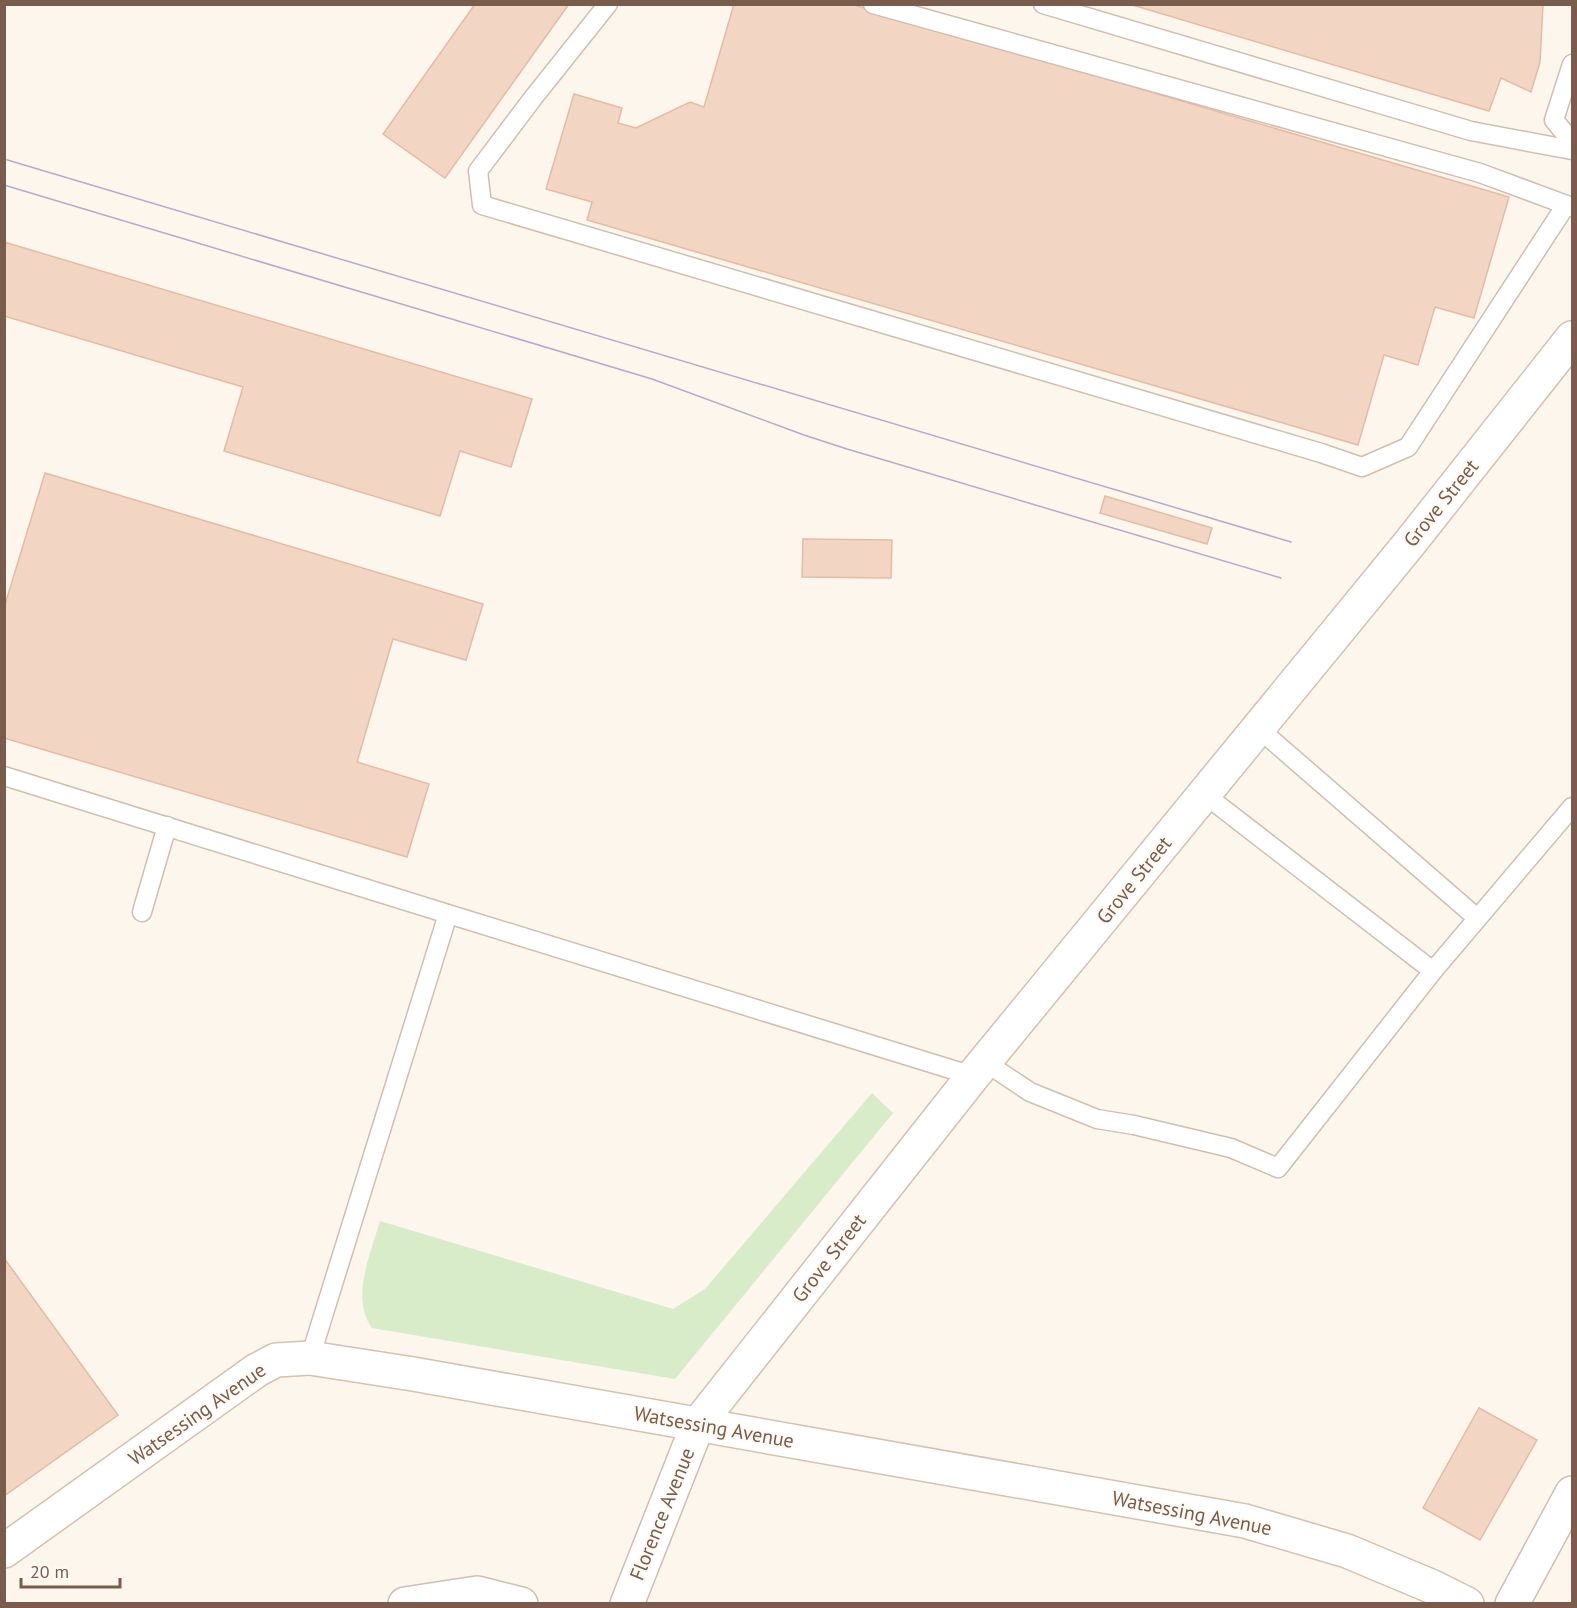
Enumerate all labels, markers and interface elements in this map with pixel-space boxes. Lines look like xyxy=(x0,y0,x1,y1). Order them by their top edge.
street label: Grove Street xyxy=(1398,454,1484,552)
street label: Grove Street xyxy=(1091,831,1177,929)
street label: Grove Street xyxy=(786,1208,872,1308)
street label: Watsessing Avenue xyxy=(123,1357,271,1471)
street label: Watsessing Avenue xyxy=(632,1400,796,1454)
street label: Florence Avenue xyxy=(624,1444,700,1584)
street label: Watsessing Avenue xyxy=(1110,1485,1274,1541)
scale bar xyxy=(21,1551,120,1589)
text: 20 m xyxy=(30,1560,69,1583)

